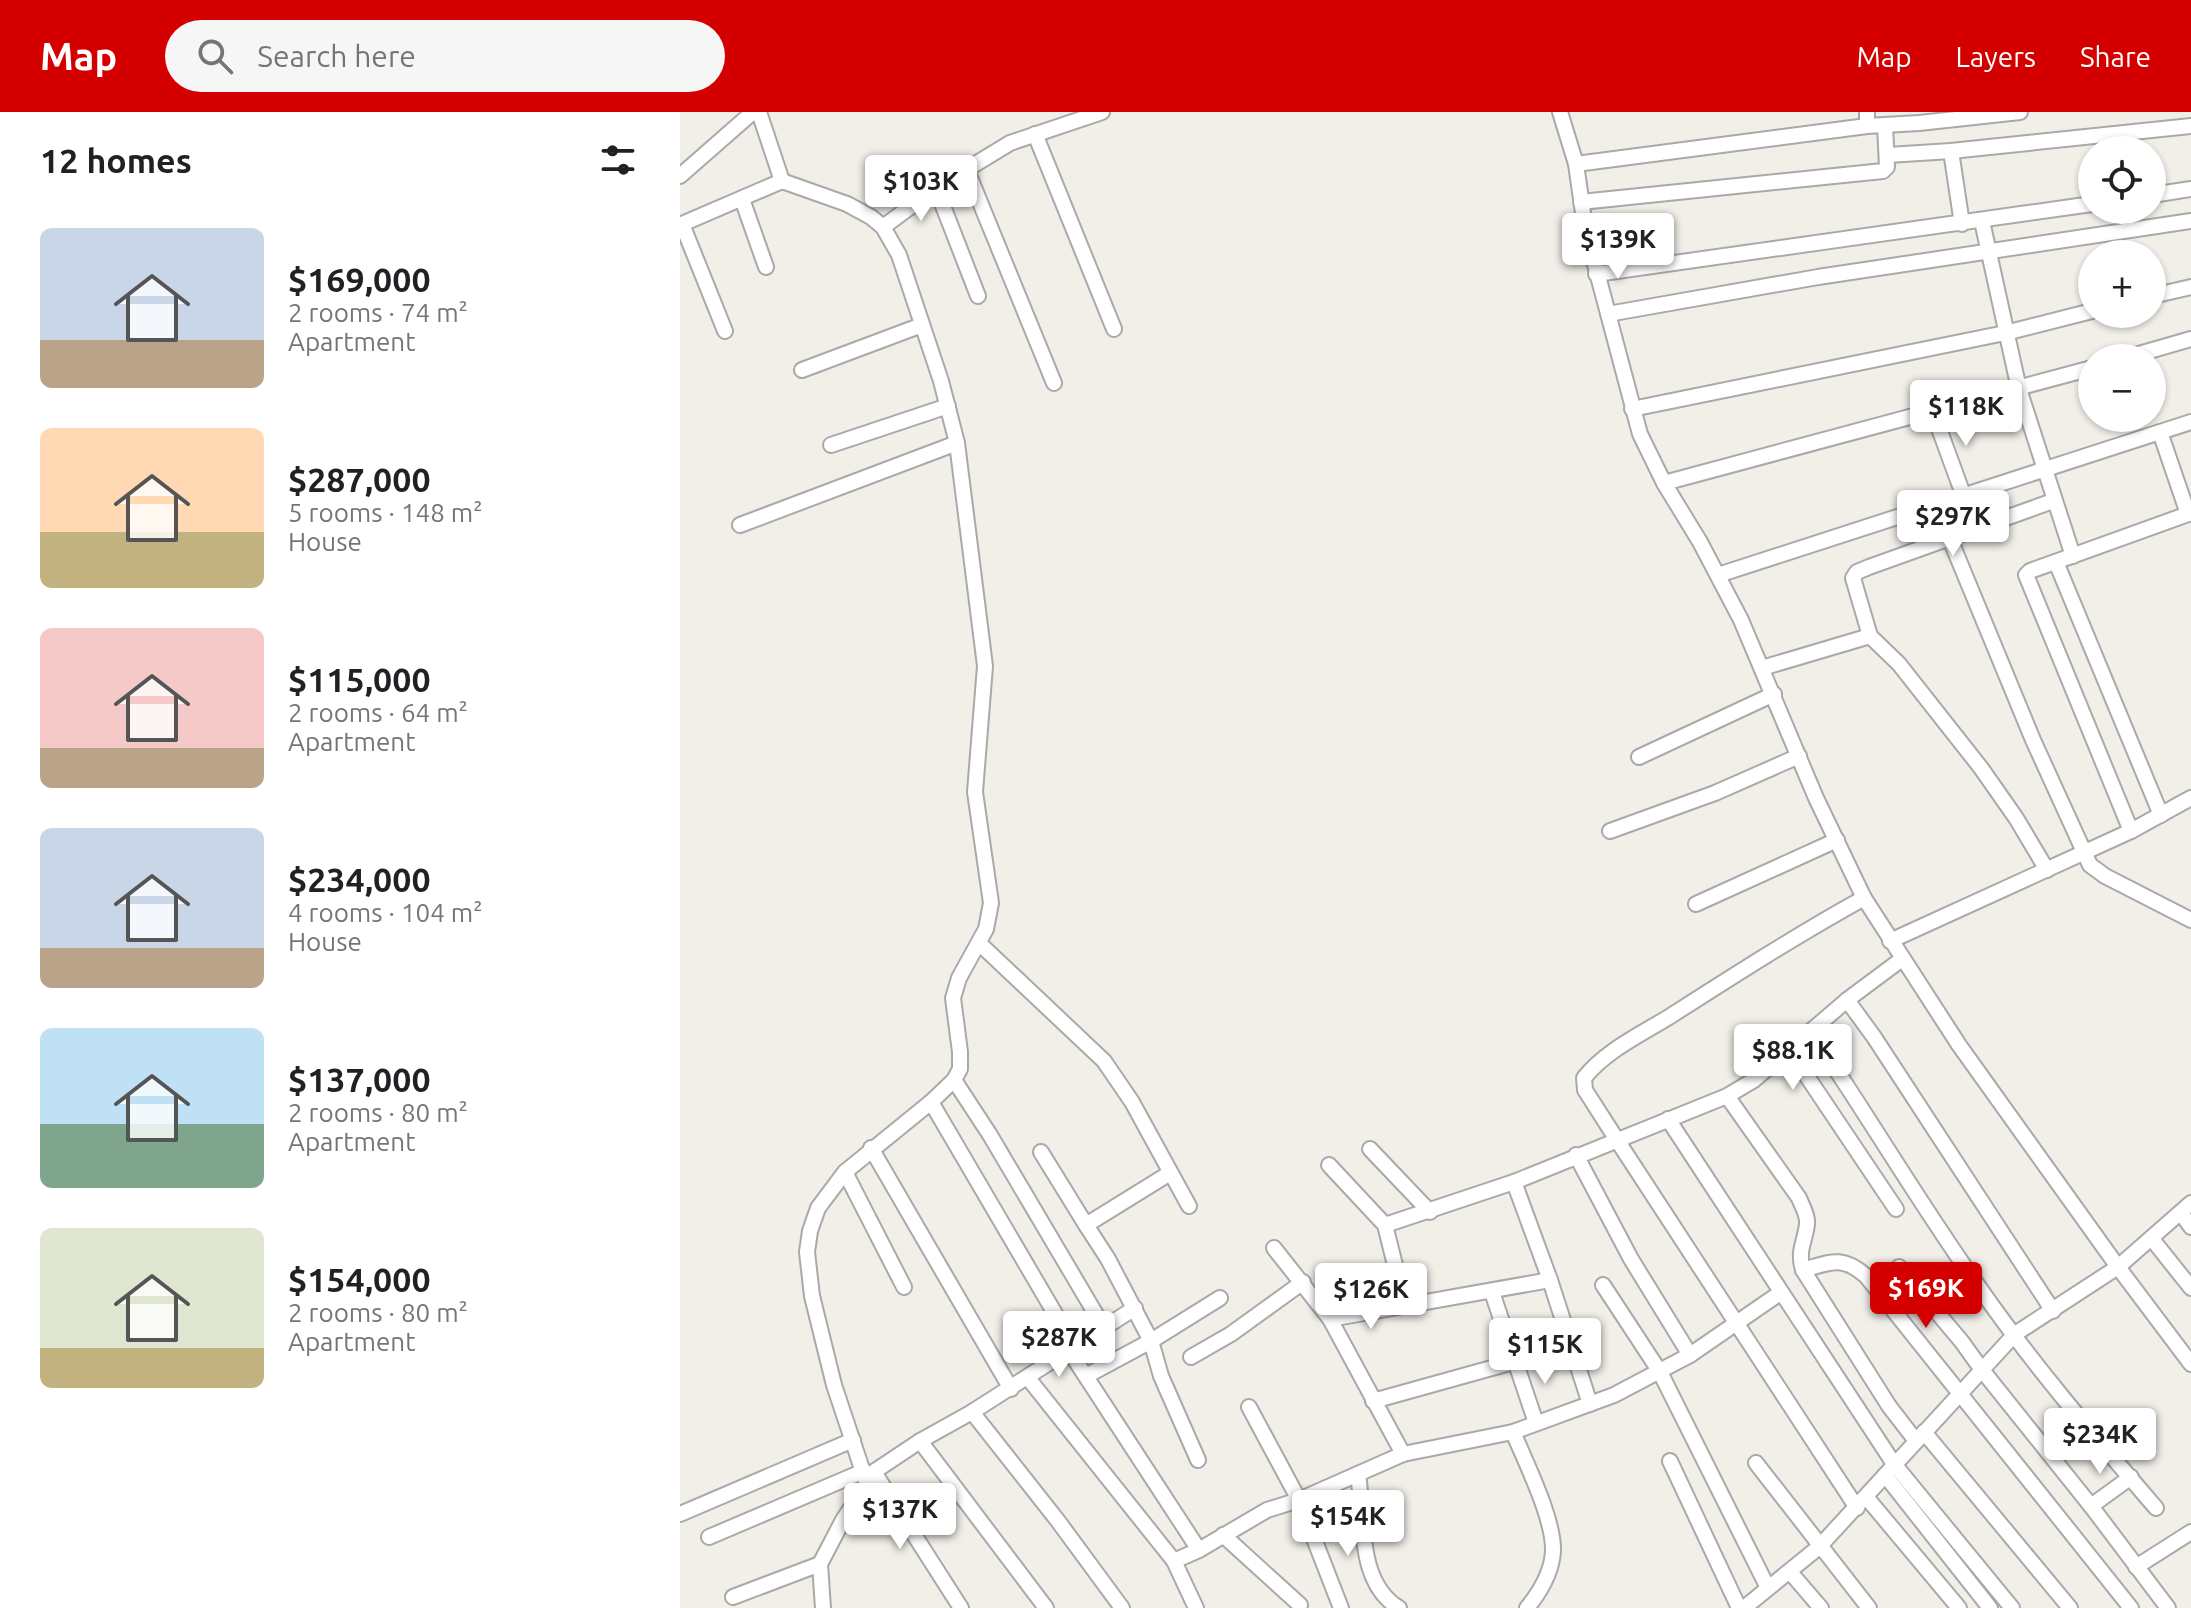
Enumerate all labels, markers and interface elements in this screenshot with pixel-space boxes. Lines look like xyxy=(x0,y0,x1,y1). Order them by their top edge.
search box xyxy=(165,20,725,92)
icon: search xyxy=(193,34,237,78)
text: Map xyxy=(40,35,117,77)
text: Search here xyxy=(257,39,416,73)
text: Map xyxy=(1856,41,1912,72)
text: Layers xyxy=(1956,41,2036,72)
text: Share xyxy=(2080,41,2151,72)
map controls xyxy=(2078,136,2166,432)
button: locate xyxy=(2078,136,2166,224)
icon: filters xyxy=(596,138,640,182)
text: 12 homes xyxy=(40,141,192,179)
pin: $103K xyxy=(865,155,977,223)
text: $103K xyxy=(883,166,959,195)
pin: $139K xyxy=(1562,213,1674,281)
text: $139K xyxy=(1580,224,1656,253)
button: + xyxy=(2078,240,2166,328)
icon: home xyxy=(104,260,200,356)
text: $169,000 xyxy=(288,260,431,298)
text: 2 rooms · 74 m² xyxy=(288,298,468,327)
text: Apartment xyxy=(288,327,415,356)
button: − xyxy=(2078,344,2166,432)
pin: $118K xyxy=(1910,380,2022,448)
text: $118K xyxy=(1928,391,2004,420)
icon: home xyxy=(104,460,200,556)
text: $287,000 xyxy=(288,460,431,498)
pin: $297K xyxy=(1897,490,2009,558)
text: 5 rooms · 148 m² xyxy=(288,498,483,527)
text: $297K xyxy=(1915,501,1991,530)
text: House xyxy=(288,527,362,556)
icon: home xyxy=(104,660,200,756)
text: $115,000 xyxy=(288,660,431,698)
text: 2 rooms · 64 m² xyxy=(288,698,468,727)
text: Apartment xyxy=(288,727,415,756)
icon: home xyxy=(104,860,200,956)
text: $234,000 xyxy=(288,860,431,898)
text: 4 rooms · 104 m² xyxy=(288,898,483,927)
text: House xyxy=(288,927,362,956)
pin: $88.1K xyxy=(1728,1024,1858,1092)
text: $88.1K xyxy=(1752,1035,1834,1064)
icon: home xyxy=(104,1060,200,1156)
text: $137,000 xyxy=(288,1060,431,1098)
text: 2 rooms · 80 m² xyxy=(288,1098,468,1127)
text: Apartment xyxy=(288,1127,415,1156)
icon: home xyxy=(104,1260,200,1356)
text: $154,000 xyxy=(288,1260,431,1298)
pin: $169K xyxy=(1870,1262,1982,1330)
pin: $126K xyxy=(1315,1263,1427,1331)
text: $169K xyxy=(1888,1273,1964,1302)
text: $126K xyxy=(1333,1274,1409,1303)
text: 2 rooms · 80 m² xyxy=(288,1298,468,1327)
pin: $287K xyxy=(1003,1311,1115,1379)
pin: $115K xyxy=(1489,1318,1601,1386)
text: $287K xyxy=(1021,1322,1097,1351)
text: Apartment xyxy=(288,1327,415,1356)
text: $115K xyxy=(1507,1329,1583,1358)
pin: $234K xyxy=(2044,1408,2156,1476)
text: $234K xyxy=(2062,1419,2138,1448)
pin: $137K xyxy=(844,1483,956,1551)
pin: $154K xyxy=(1292,1490,1404,1558)
text: $137K xyxy=(862,1494,938,1523)
text: $154K xyxy=(1310,1501,1386,1530)

